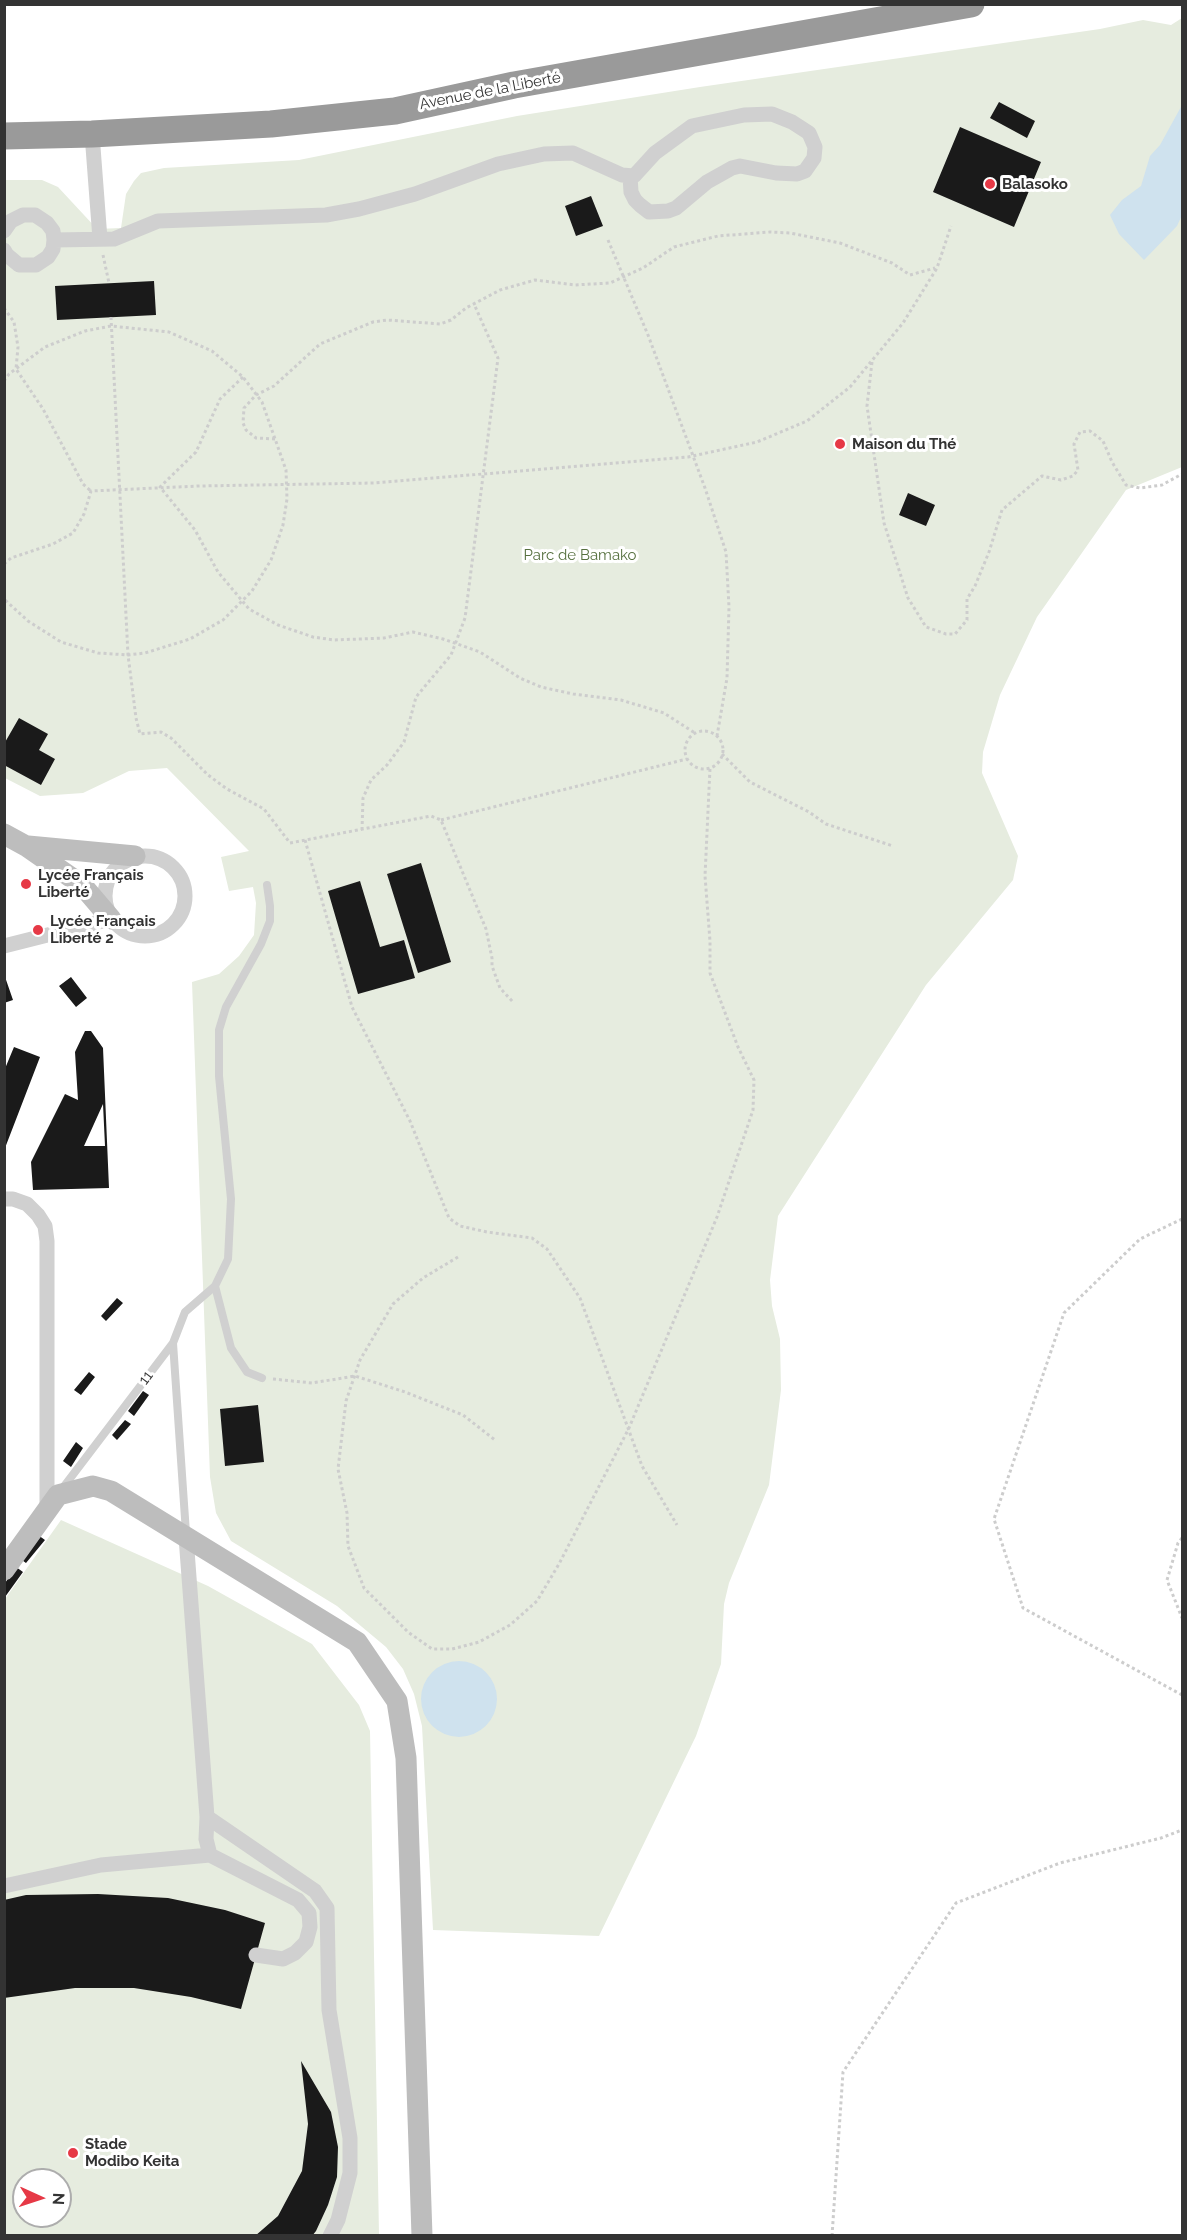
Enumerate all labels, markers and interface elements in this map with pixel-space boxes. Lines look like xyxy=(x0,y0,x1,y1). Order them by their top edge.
street label: Avenue de la Liberté xyxy=(418,68,562,114)
place label: Balasoko xyxy=(1002,175,1068,193)
marker: Balasoko xyxy=(983,177,997,191)
place label: Maison du Thé xyxy=(852,435,956,453)
marker: Maison du Thé xyxy=(833,437,847,451)
park label: Parc de Bamako xyxy=(523,546,637,564)
place label: Lycée Français Liberté xyxy=(38,866,144,901)
marker: Lycée Français Liberté xyxy=(19,877,33,891)
place label: Lycée Français Liberté 2 xyxy=(50,912,156,947)
marker: Lycée Français Liberté 2 xyxy=(31,923,45,937)
street label: 11 xyxy=(135,1367,157,1389)
place label: Stade Modibo Keita xyxy=(85,2135,179,2170)
marker: Stade Modibo Keita xyxy=(66,2146,80,2160)
north arrow xyxy=(12,2168,72,2228)
text: N xyxy=(49,2192,68,2205)

